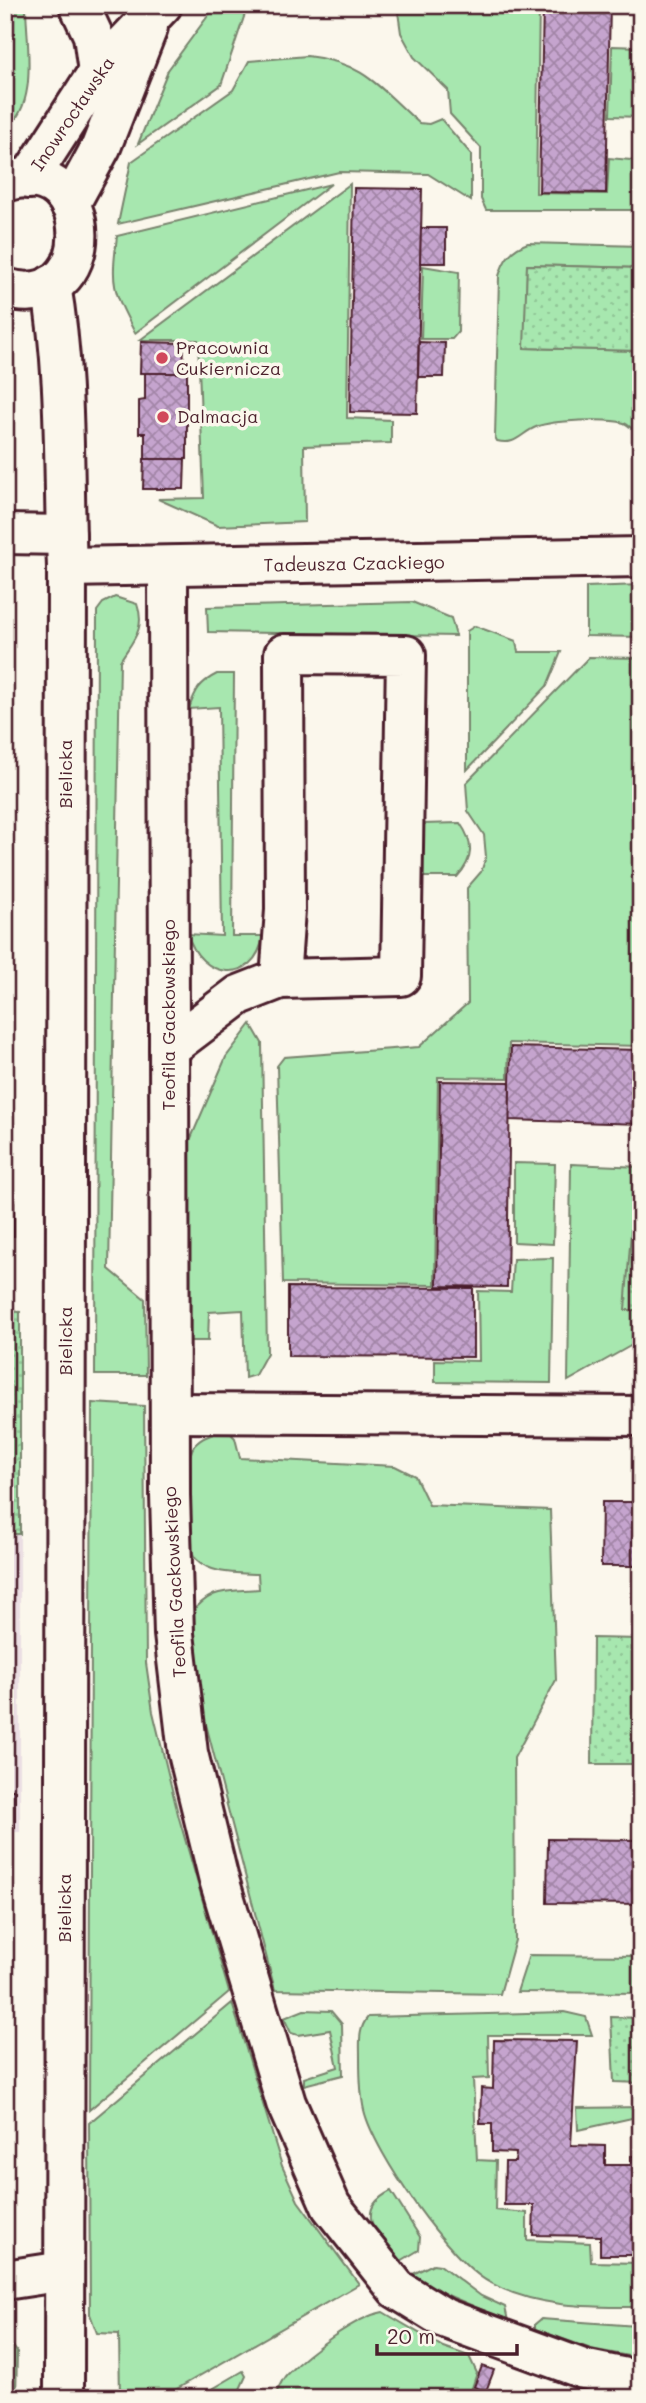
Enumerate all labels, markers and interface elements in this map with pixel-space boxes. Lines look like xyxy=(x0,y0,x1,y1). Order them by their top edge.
street label: Inowrocławska xyxy=(25,52,119,175)
place label: Pracownia Cukiernicza xyxy=(176,335,281,380)
marker: Pracownia Cukiernicza xyxy=(154,350,170,366)
place label: Dalmacja xyxy=(177,404,259,428)
marker: Dalmacja xyxy=(155,409,171,425)
street label: Tadeusza Czackiego xyxy=(263,549,445,577)
street label: Bielicka xyxy=(53,739,77,809)
street label: Teofila Gackowskiego xyxy=(156,919,180,1111)
street label: Bielicka xyxy=(53,1306,77,1376)
street label: Teofila Gackowskiego xyxy=(157,1486,191,1678)
street label: Bielicka xyxy=(52,1873,76,1943)
scale bar xyxy=(377,2312,516,2356)
text: 20 m xyxy=(387,2322,435,2349)

